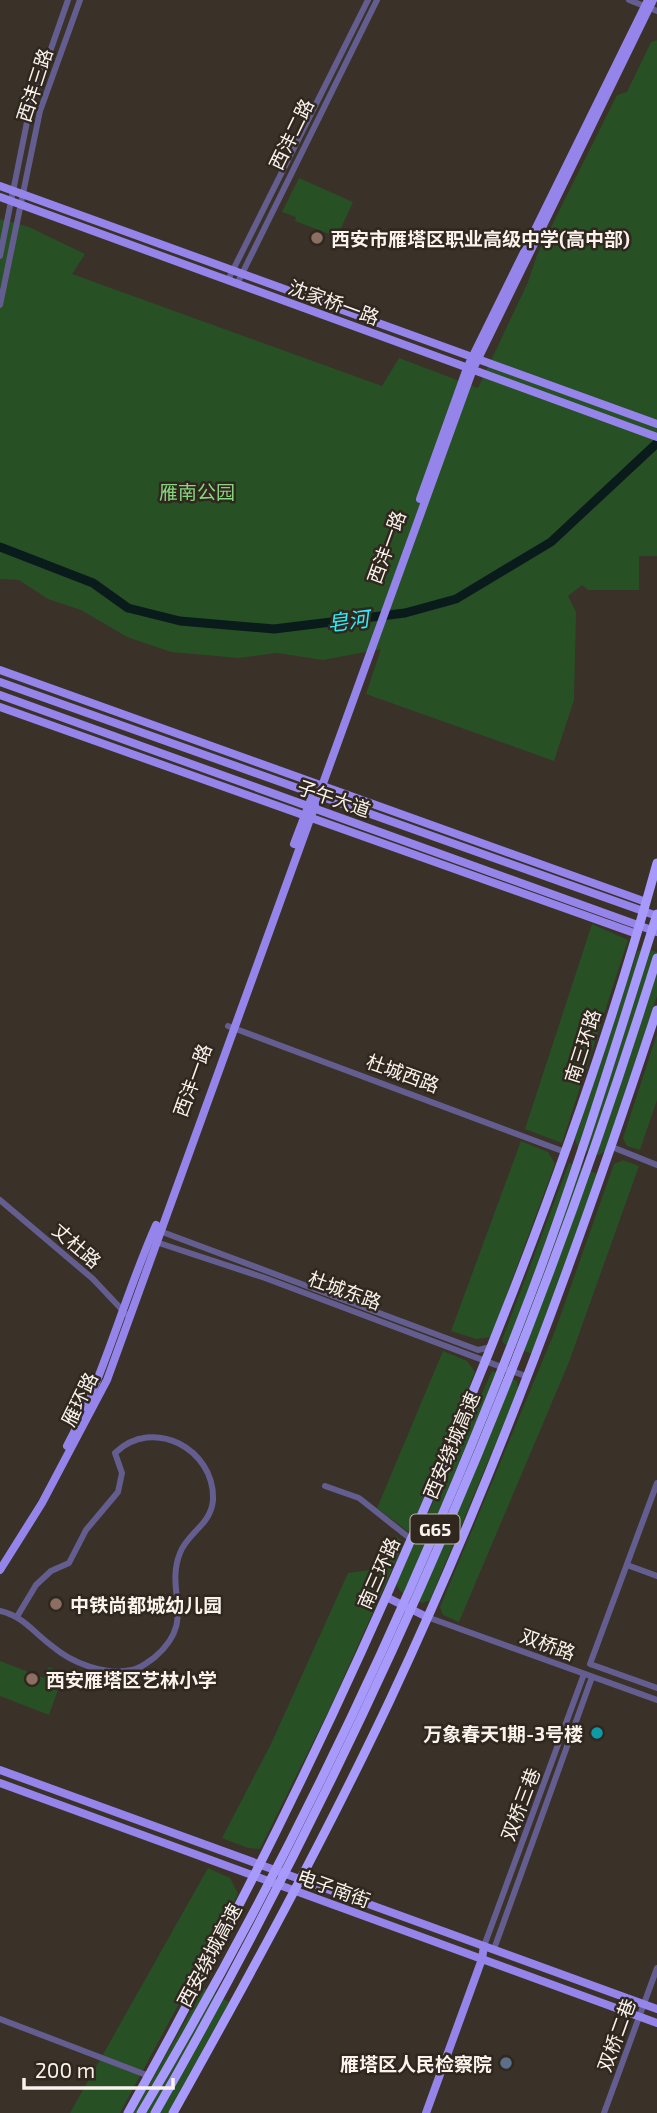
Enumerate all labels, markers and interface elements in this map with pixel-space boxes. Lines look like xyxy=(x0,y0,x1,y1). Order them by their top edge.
street label: 西沣三路 xyxy=(11,45,57,125)
street label: 西沣二路 xyxy=(264,95,318,173)
place label: 西安市雁塔区职业高级中学(高中部) xyxy=(331,227,630,250)
marker: 西安市雁塔区职业高级中学(高中部) xyxy=(309,230,325,246)
street label: 沈家桥一路 xyxy=(285,275,383,329)
park label: 雁南公园 xyxy=(159,480,235,503)
street label: 西沣一路 xyxy=(362,507,410,587)
water label: 皂河 xyxy=(326,605,374,635)
street label: 子午大道 xyxy=(294,775,374,821)
street label: 南三环路 xyxy=(559,1006,605,1086)
street label: 西沣一路 xyxy=(168,1040,216,1120)
street label: 杜城西路 xyxy=(363,1049,443,1097)
street label: 丈杜路 xyxy=(48,1218,106,1272)
street label: 杜城东路 xyxy=(305,1266,385,1314)
street label: 雁环路 xyxy=(56,1368,102,1430)
street label: 西安绕城高速 xyxy=(418,1388,484,1502)
road number: G65 xyxy=(410,1514,460,1544)
street label: 南三环路 xyxy=(352,1534,404,1612)
place label: 中铁尚都城幼儿园 xyxy=(70,1593,222,1616)
marker: 中铁尚都城幼儿园 xyxy=(48,1596,64,1612)
street label: 双桥路 xyxy=(517,1623,579,1665)
place label: 西安雁塔区艺林小学 xyxy=(46,1668,217,1691)
marker: 西安雁塔区艺林小学 xyxy=(24,1671,40,1687)
place label: 万象春天1期-3号楼 xyxy=(423,1722,583,1745)
marker: 万象春天1期-3号楼 xyxy=(589,1725,605,1741)
street label: 双桥三巷 xyxy=(496,1764,544,1844)
street label: 电子南街 xyxy=(294,1864,374,1912)
street label: 西安绕城高速 xyxy=(172,1899,246,2011)
street label: 双桥二巷 xyxy=(592,1995,640,2075)
scale bar xyxy=(24,2046,173,2090)
place label: 雁塔区人民检察院 xyxy=(340,2052,492,2075)
marker: 雁塔区人民检察院 xyxy=(498,2055,514,2071)
text: 200 m xyxy=(35,2057,95,2082)

